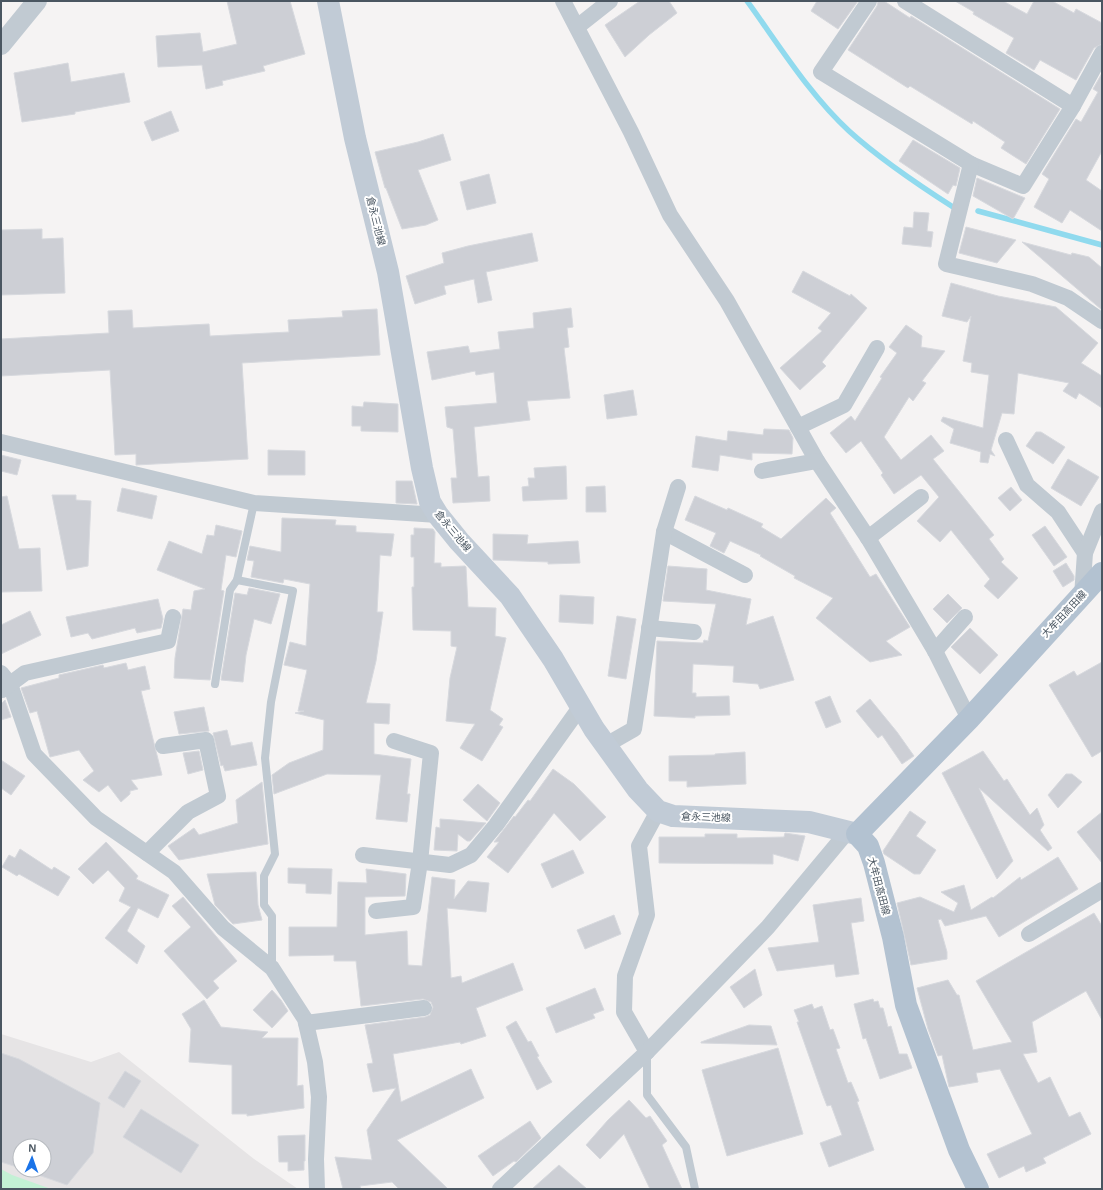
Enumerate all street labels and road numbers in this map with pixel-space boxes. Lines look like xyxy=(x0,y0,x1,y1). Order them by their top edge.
street label: 倉永三池線 xyxy=(365,195,387,247)
street label: 倉永三池線 xyxy=(433,508,473,554)
street label: 大牟田高田線 xyxy=(1040,588,1088,640)
street label: 倉永三池線 xyxy=(681,811,731,823)
street label: 大牟田高田線 xyxy=(866,856,892,916)

